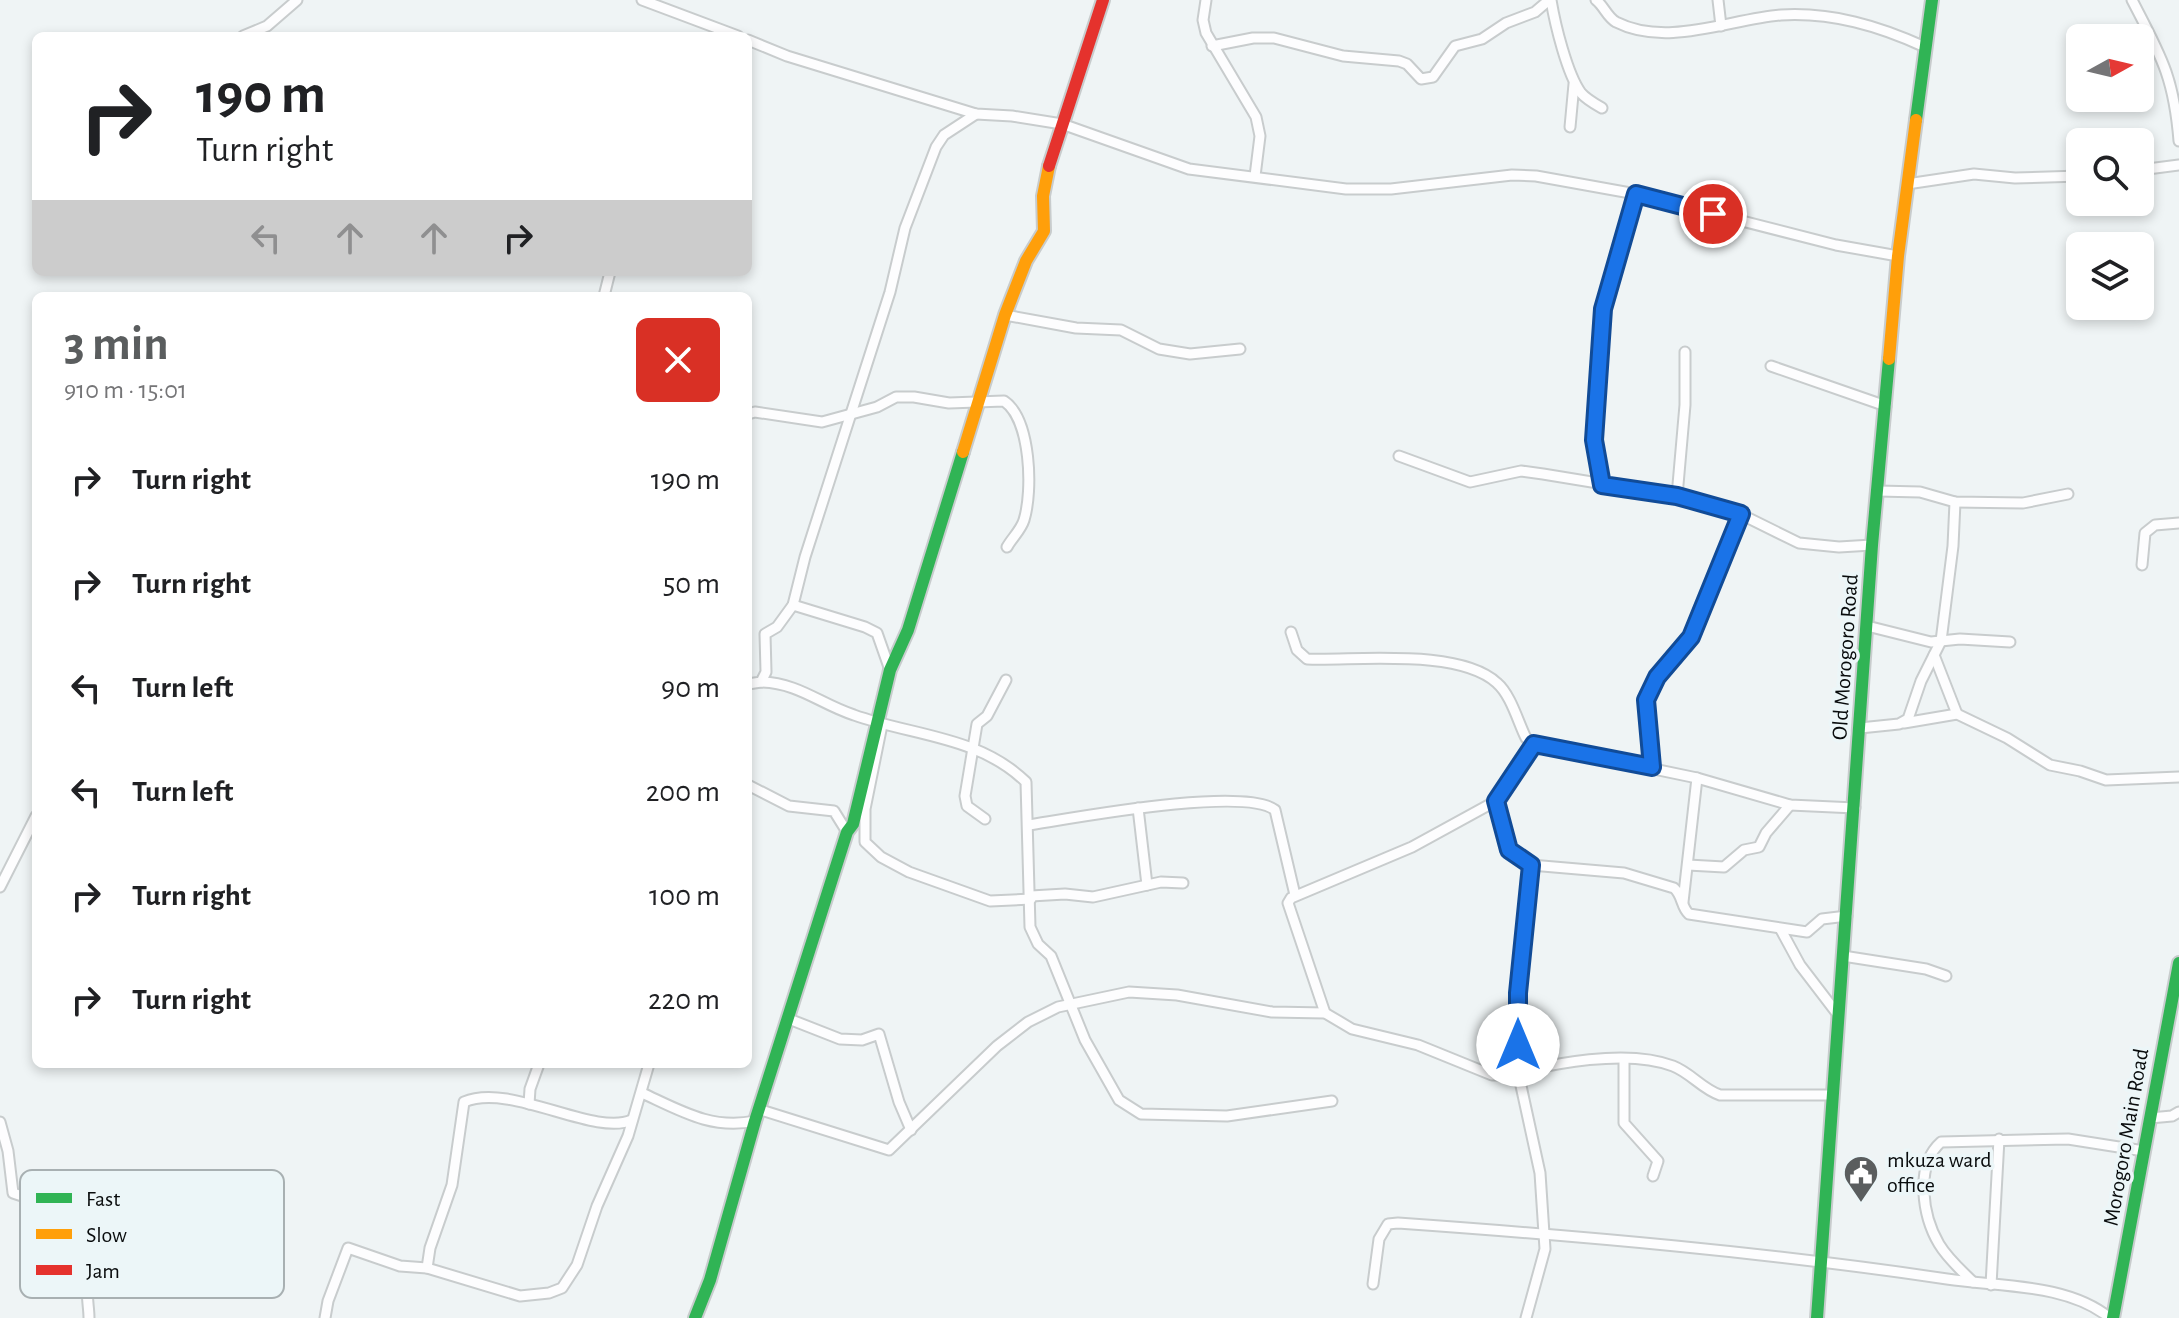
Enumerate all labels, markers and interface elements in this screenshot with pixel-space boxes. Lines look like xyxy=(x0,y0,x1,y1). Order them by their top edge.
north arrow xyxy=(2066,24,2154,112)
map controls xyxy=(2066,24,2154,320)
icon: right xyxy=(64,64,168,168)
text: 190 m xyxy=(196,67,326,123)
button: search xyxy=(2066,128,2154,216)
text: Turn right xyxy=(196,132,333,168)
pin xyxy=(1679,180,1747,248)
icon: arrive xyxy=(1691,192,1735,236)
icon: left xyxy=(244,216,288,260)
icon: ahead xyxy=(328,216,372,260)
icon: ahead xyxy=(412,216,456,260)
icon: right xyxy=(496,216,540,260)
button: layers xyxy=(2066,232,2154,320)
button: close xyxy=(636,318,720,402)
text: 3 min xyxy=(64,321,169,369)
text: 910 m · 15:01 xyxy=(64,377,187,403)
icon: right xyxy=(64,458,108,502)
text: Turn right xyxy=(132,465,251,495)
text: 190 m xyxy=(651,465,720,495)
icon: right xyxy=(64,562,108,606)
text: Turn right xyxy=(132,569,251,599)
text: 50 m xyxy=(663,569,720,599)
street label: Old Morogoro Road xyxy=(1828,573,1862,741)
icon: left xyxy=(64,666,108,710)
text: Turn left xyxy=(132,673,233,703)
text: 90 m xyxy=(661,673,720,703)
icon: left xyxy=(64,770,108,814)
text: Turn left xyxy=(132,777,233,807)
text: 200 m xyxy=(646,777,720,807)
icon: right xyxy=(64,874,108,918)
text: Turn right xyxy=(132,881,251,911)
text: 100 m xyxy=(649,881,720,911)
icon: right xyxy=(64,978,108,1022)
text: Turn right xyxy=(132,985,251,1015)
text: 220 m xyxy=(648,985,720,1015)
position arrow xyxy=(1476,1003,1560,1087)
street label: Morogoro Main Road xyxy=(2100,1047,2152,1227)
place label: mkuza ward office xyxy=(1887,1149,1992,1196)
public building icon: mkuza ward office xyxy=(1842,1154,1880,1204)
legend xyxy=(20,1170,284,1298)
text: Fast xyxy=(86,1188,120,1210)
text: Slow xyxy=(86,1224,127,1246)
text: Jam xyxy=(86,1260,120,1282)

